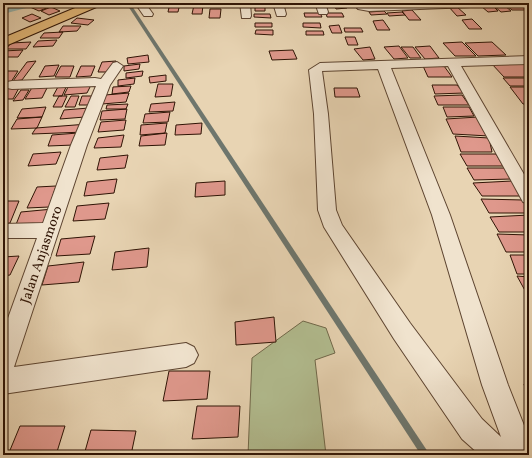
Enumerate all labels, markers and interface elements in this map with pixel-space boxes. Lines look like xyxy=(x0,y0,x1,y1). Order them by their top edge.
street label: Jalan Anjasmoro xyxy=(16,204,68,306)

